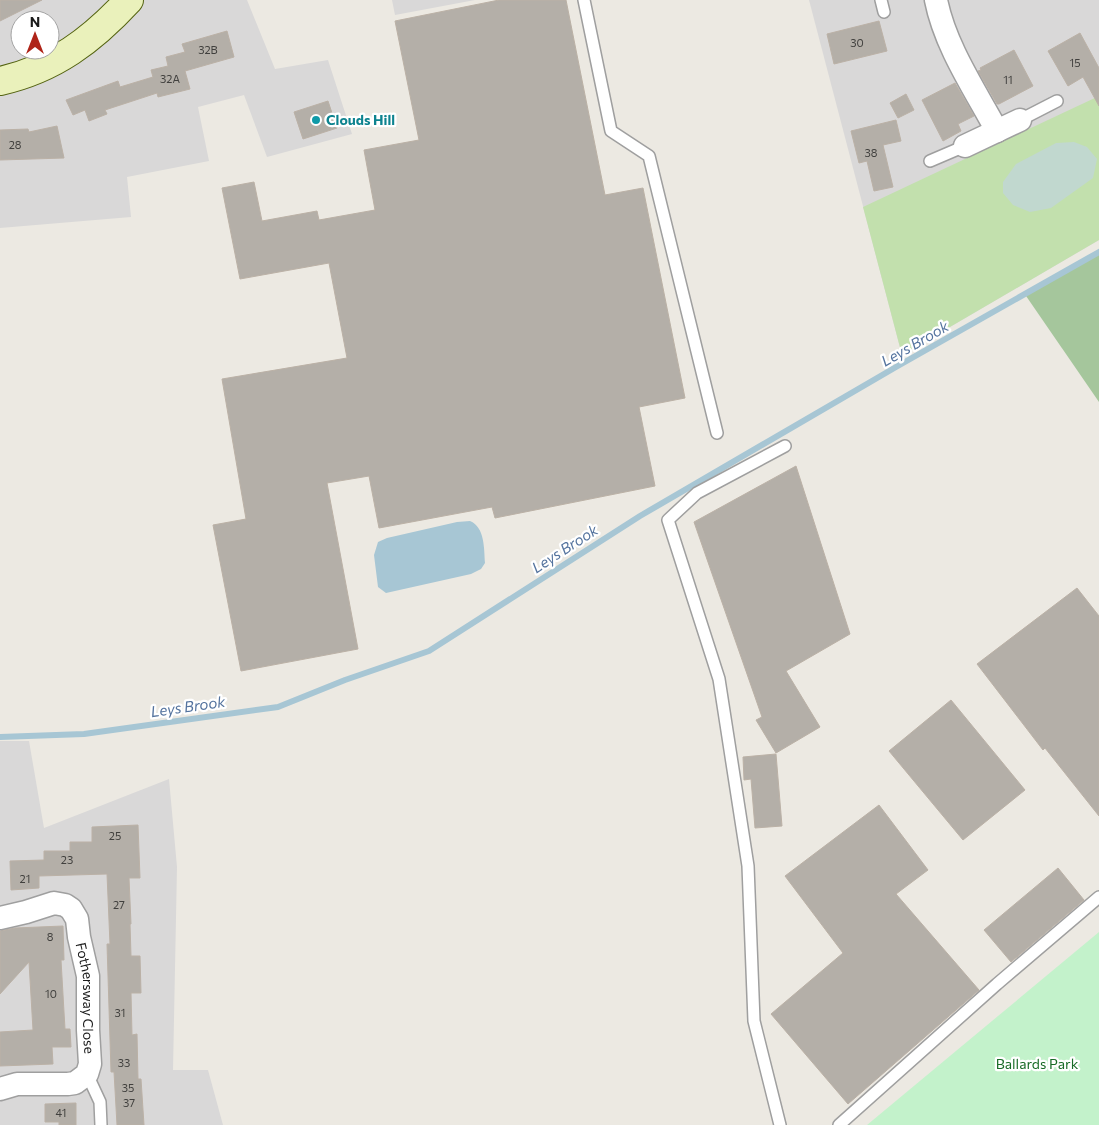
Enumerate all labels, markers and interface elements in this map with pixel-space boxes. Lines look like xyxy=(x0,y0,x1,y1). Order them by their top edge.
north arrow xyxy=(10,10,60,60)
text: N xyxy=(30,13,40,30)
house number: 30 xyxy=(850,36,864,49)
house number: 32B xyxy=(198,43,218,56)
house number: 15 xyxy=(1069,56,1081,69)
house number: 32A xyxy=(160,72,180,85)
house number: 11 xyxy=(1003,73,1013,86)
place label: Clouds Hill xyxy=(326,111,395,128)
marker: Clouds Hill xyxy=(310,114,322,126)
house number: 28 xyxy=(9,138,22,151)
house number: 38 xyxy=(865,146,878,159)
water label: Leys Brook xyxy=(877,316,952,370)
water label: Leys Brook xyxy=(528,520,602,576)
water label: Leys Brook xyxy=(149,692,227,720)
house number: 25 xyxy=(109,829,121,842)
house number: 23 xyxy=(61,853,73,866)
house number: 21 xyxy=(20,872,30,885)
house number: 27 xyxy=(113,898,125,911)
house number: 8 xyxy=(47,930,54,943)
street label: Fothersway Close xyxy=(72,941,98,1054)
house number: 10 xyxy=(45,987,57,1000)
house number: 31 xyxy=(115,1006,125,1019)
park label: Ballards Park xyxy=(996,1055,1079,1072)
house number: 33 xyxy=(118,1056,130,1069)
house number: 35 xyxy=(122,1081,134,1094)
house number: 37 xyxy=(123,1096,135,1109)
house number: 41 xyxy=(56,1106,66,1119)

